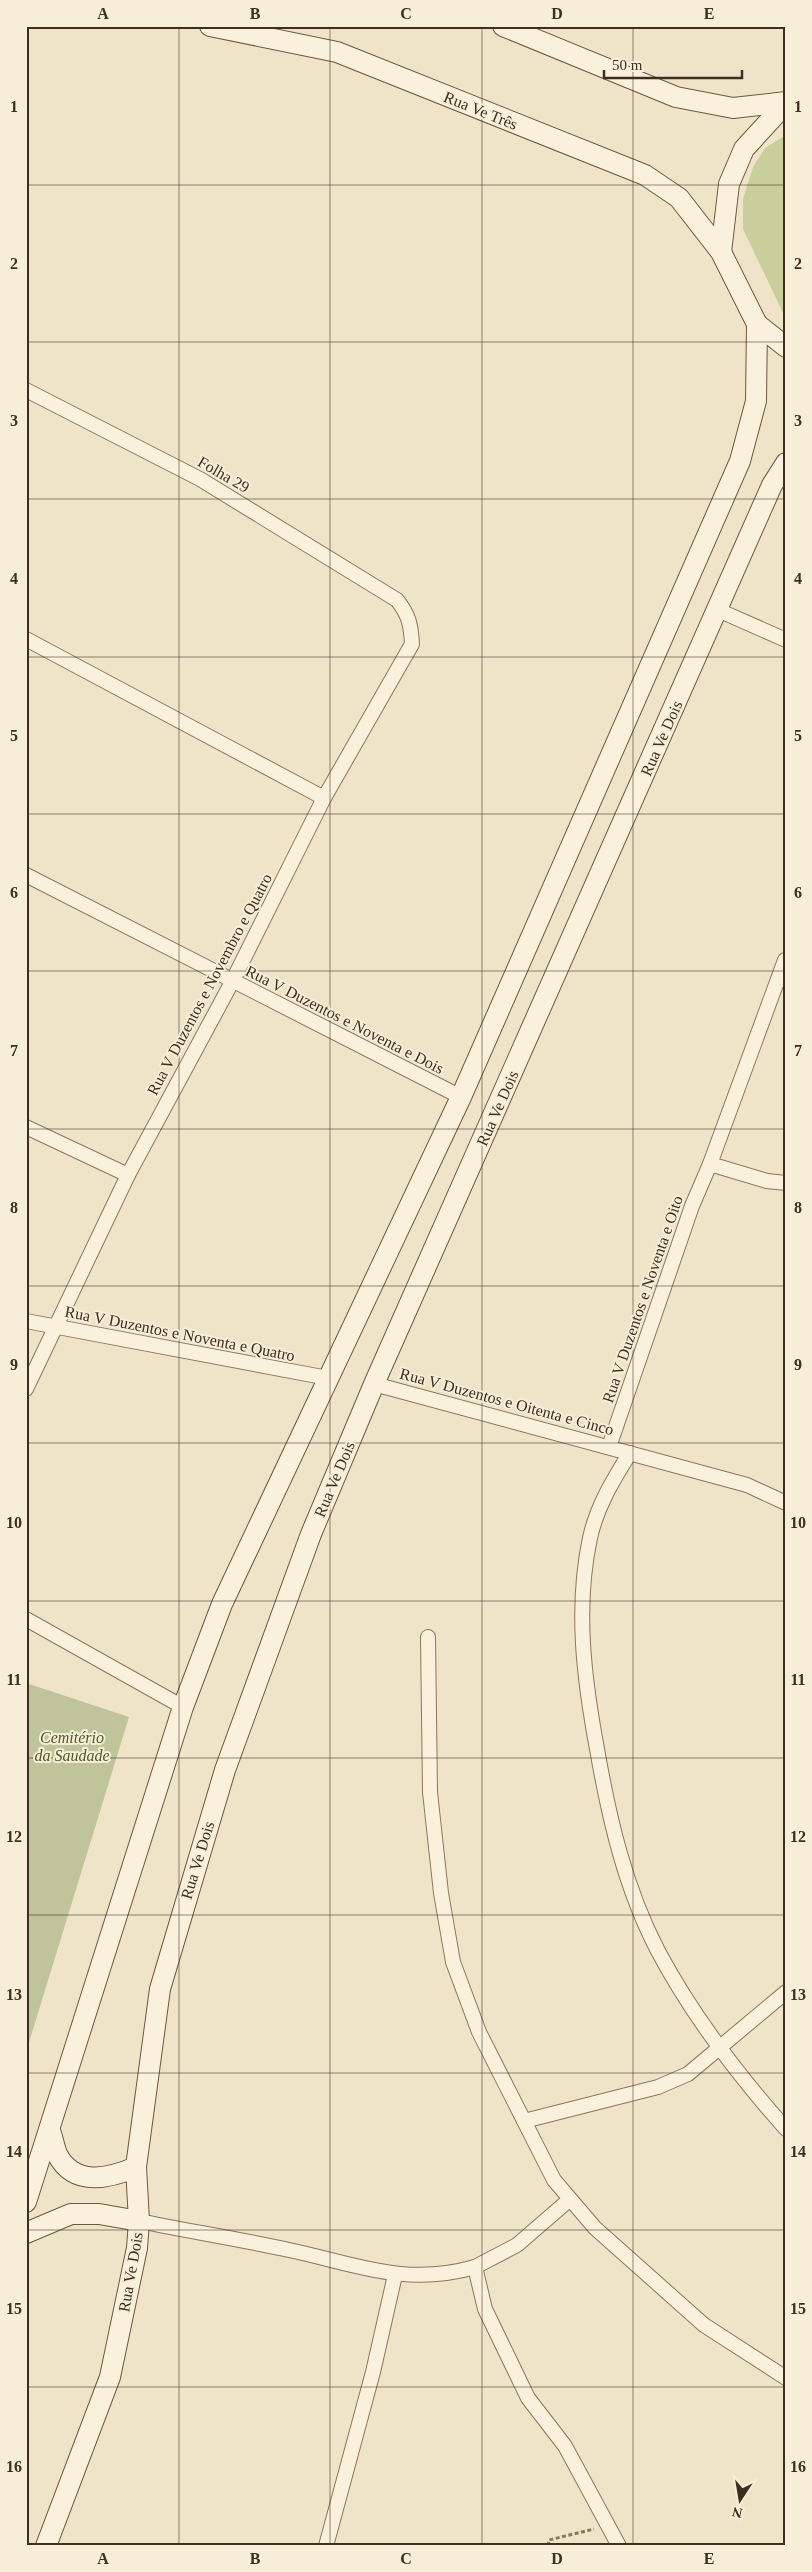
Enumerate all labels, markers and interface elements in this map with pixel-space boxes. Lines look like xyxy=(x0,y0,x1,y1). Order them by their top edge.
text: A xyxy=(97,5,109,22)
text: B xyxy=(250,5,261,22)
text: C xyxy=(400,5,412,22)
text: D xyxy=(551,5,563,22)
text: E xyxy=(704,5,714,22)
scale bar xyxy=(604,48,742,80)
text: 50 m xyxy=(612,57,643,73)
street label: Rua Ve Três xyxy=(441,88,520,133)
text: 1 xyxy=(10,98,18,115)
text: 1 xyxy=(794,98,802,115)
text: 2 xyxy=(10,255,18,272)
text: 2 xyxy=(794,255,802,272)
text: 3 xyxy=(10,412,18,429)
text: 3 xyxy=(794,412,802,429)
street label: Folha 29 xyxy=(195,453,252,496)
text: 4 xyxy=(10,570,18,587)
text: 4 xyxy=(794,570,802,587)
street label: Rua Ve Dois xyxy=(637,698,686,778)
text: 5 xyxy=(10,727,18,744)
text: 5 xyxy=(794,727,802,744)
street label: Rua V Duzentos e Novembro e Quatro xyxy=(144,871,275,1098)
text: 6 xyxy=(10,884,18,901)
text: 6 xyxy=(794,884,802,901)
street label: Rua V Duzentos e Noventa e Dois xyxy=(243,962,447,1077)
text: 7 xyxy=(10,1042,18,1059)
text: 7 xyxy=(794,1042,802,1059)
street label: Rua Ve Dois xyxy=(473,1068,522,1148)
street label: Rua V Duzentos e Noventa e Oito xyxy=(599,1193,686,1405)
text: 8 xyxy=(10,1199,18,1216)
text: 8 xyxy=(794,1199,802,1216)
street label: Rua V Duzentos e Noventa e Quatro xyxy=(63,1303,296,1364)
text: 9 xyxy=(10,1356,18,1373)
text: 9 xyxy=(794,1356,802,1373)
street label: Rua V Duzentos e Oitenta e Cinco xyxy=(398,1365,616,1438)
street label: Rua Ve Dois xyxy=(311,1439,358,1520)
text: 10 xyxy=(6,1514,22,1531)
text: 10 xyxy=(790,1514,806,1531)
text: 11 xyxy=(6,1671,22,1688)
text: 11 xyxy=(790,1671,806,1688)
park label: Cemitério da Saudade xyxy=(34,1729,110,1764)
street label: Rua Ve Dois xyxy=(178,1819,217,1901)
text: 12 xyxy=(6,1828,22,1845)
text: 12 xyxy=(790,1828,806,1845)
text: 13 xyxy=(6,1986,22,2003)
text: 13 xyxy=(790,1986,806,2003)
text: 14 xyxy=(6,2143,22,2160)
text: 14 xyxy=(790,2143,806,2160)
street label: Rua Ve Dois xyxy=(115,2231,146,2313)
text: 15 xyxy=(6,2300,22,2317)
text: 15 xyxy=(790,2300,806,2317)
text: 16 xyxy=(6,2458,22,2475)
text: 16 xyxy=(790,2458,806,2475)
north arrow xyxy=(714,2474,764,2524)
text: N xyxy=(731,2504,744,2521)
text: A xyxy=(97,2550,109,2567)
text: B xyxy=(250,2550,261,2567)
text: C xyxy=(400,2550,412,2567)
text: D xyxy=(551,2550,563,2567)
text: E xyxy=(704,2550,714,2567)

